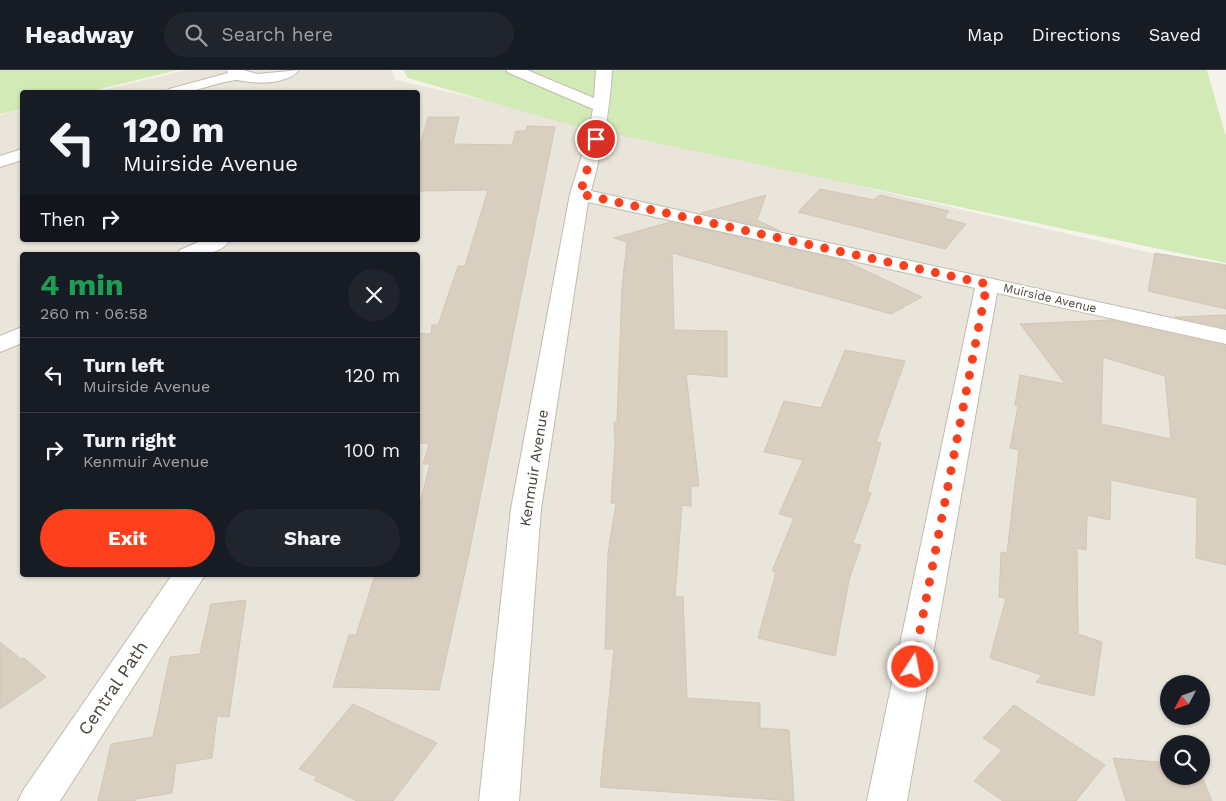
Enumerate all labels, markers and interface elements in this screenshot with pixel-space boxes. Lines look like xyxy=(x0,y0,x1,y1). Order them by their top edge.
search box xyxy=(164,12,514,57)
text: Headway xyxy=(25,21,134,49)
icon: search xyxy=(182,21,210,49)
text: Search here xyxy=(222,23,333,46)
text: Map xyxy=(967,24,1004,45)
text: Directions xyxy=(1032,24,1121,45)
text: Saved xyxy=(1149,24,1201,45)
text: 120 m xyxy=(123,109,224,151)
icon: left xyxy=(40,110,105,175)
pin xyxy=(575,118,617,160)
icon: arrive xyxy=(582,125,610,153)
text: Muirside Avenue xyxy=(123,151,298,176)
icon: right xyxy=(96,205,124,233)
text: Then xyxy=(40,208,86,231)
text: 4 min xyxy=(40,267,124,302)
button: close xyxy=(348,269,400,321)
street label: Muirside Avenue xyxy=(1002,280,1098,316)
text: 260 m · 06:58 xyxy=(40,304,148,323)
text: Turn left xyxy=(83,354,164,377)
icon: left xyxy=(40,361,68,389)
text: 120 m xyxy=(345,364,400,387)
text: Muirside Avenue xyxy=(83,377,210,396)
street label: Kenmuir Avenue xyxy=(516,408,552,528)
text: Turn right xyxy=(83,429,176,452)
icon: right xyxy=(40,436,68,464)
text: 100 m xyxy=(344,439,400,462)
text: Kenmuir Avenue xyxy=(83,452,209,471)
button: Exit xyxy=(40,509,215,567)
button: Share xyxy=(225,509,400,567)
street label: Central Path xyxy=(73,637,152,739)
position arrow xyxy=(886,640,938,692)
north arrow xyxy=(1160,675,1210,725)
map controls xyxy=(1160,675,1210,785)
button: search xyxy=(1160,735,1210,785)

